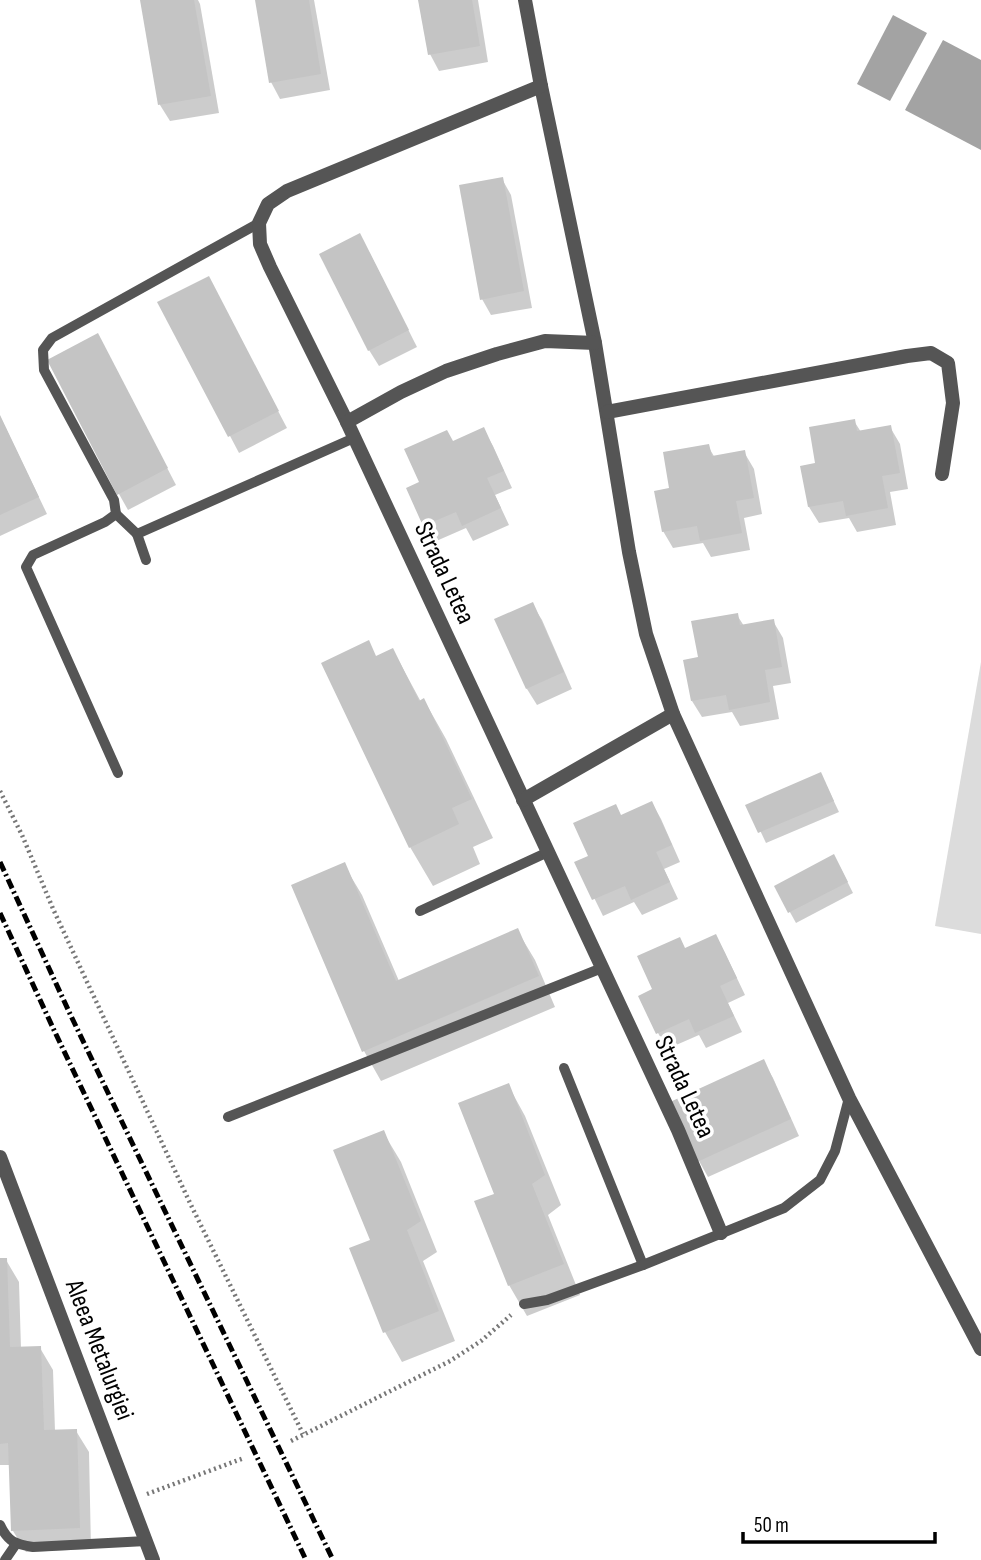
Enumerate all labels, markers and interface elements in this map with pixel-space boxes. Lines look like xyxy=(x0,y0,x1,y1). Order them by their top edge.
street label: Strada Letea xyxy=(407,517,481,629)
street label: Strada Letea xyxy=(647,1031,721,1143)
street label: Aleea Metalurgiei xyxy=(58,1274,140,1425)
scale bar xyxy=(743,1500,936,1544)
text: 50 m xyxy=(754,1513,789,1538)

